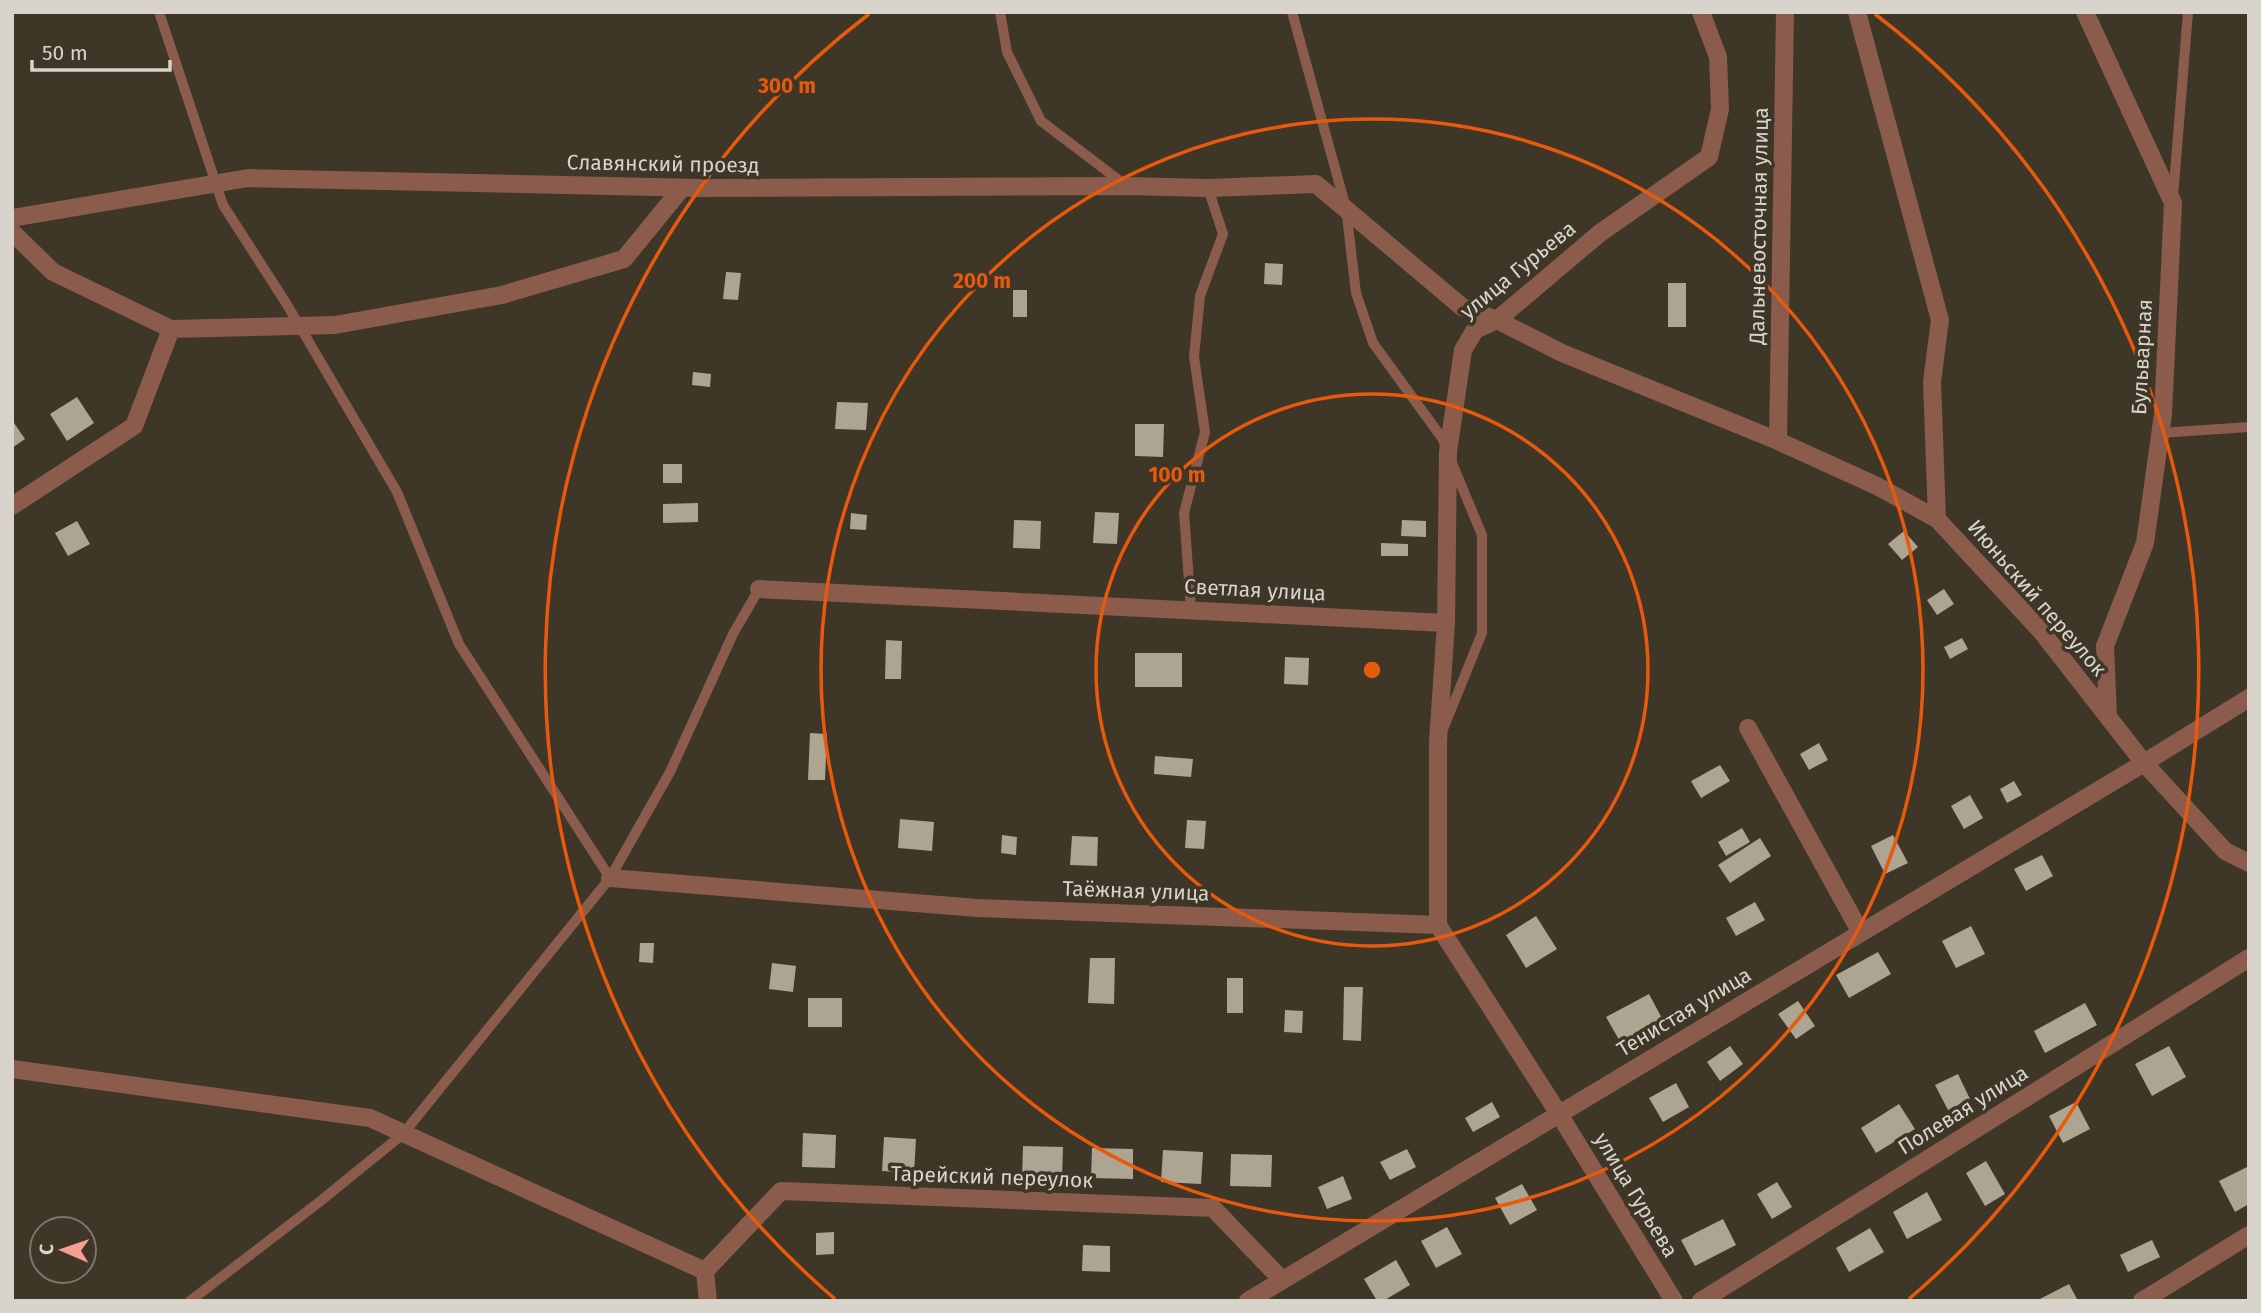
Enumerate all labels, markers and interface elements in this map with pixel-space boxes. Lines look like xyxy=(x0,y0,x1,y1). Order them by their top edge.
scale bar xyxy=(32,28,170,72)
text: 50 m xyxy=(42,40,88,66)
text: 300 m xyxy=(757,73,816,99)
street label: Дальневосточная улица xyxy=(1744,107,1774,346)
street label: Славянский проезд xyxy=(566,149,760,179)
street label: улица Гурьева xyxy=(1455,215,1581,325)
text: 200 m xyxy=(953,268,1011,294)
street label: Бульварная xyxy=(2126,298,2158,416)
text: 100 m xyxy=(1148,462,1206,488)
street label: Июньский переулок xyxy=(1962,514,2112,682)
street label: Светлая улица xyxy=(1184,573,1326,607)
centre of rings xyxy=(1360,658,1384,682)
street label: Таёжная улица xyxy=(1062,875,1210,907)
street label: Тенистая улица xyxy=(1612,962,1756,1062)
street label: Полевая улица xyxy=(1893,1060,2033,1160)
street label: улица Гурьева xyxy=(1588,1128,1684,1262)
street label: Тарейский переулок xyxy=(890,1160,1094,1194)
north arrow xyxy=(28,1215,98,1285)
text: С xyxy=(35,1243,58,1255)

